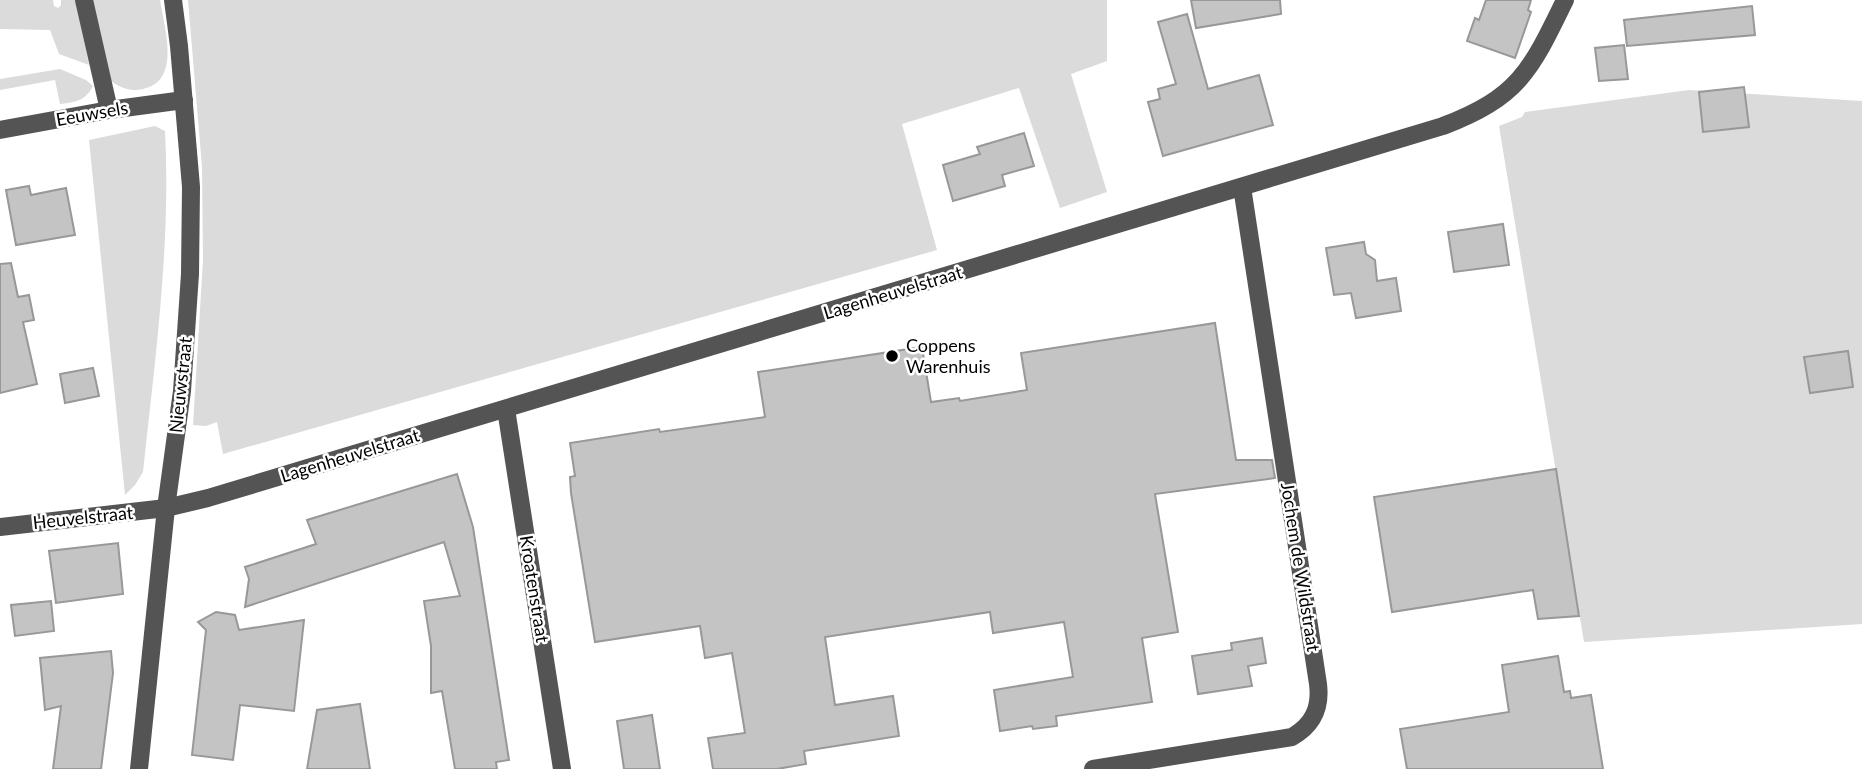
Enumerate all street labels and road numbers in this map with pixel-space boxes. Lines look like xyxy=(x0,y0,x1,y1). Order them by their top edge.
street label: Eeuwsels xyxy=(54,96,130,130)
street label: Lagenheuvelstraat xyxy=(821,260,965,324)
street label: Nieuwstraat xyxy=(164,335,196,434)
street label: Lagenheuvelstraat xyxy=(278,423,422,487)
street label: Jochem de Wildstraat xyxy=(1277,481,1325,654)
street label: Heuvelstraat xyxy=(32,501,135,533)
street label: Kroatenstraat xyxy=(516,534,554,644)

